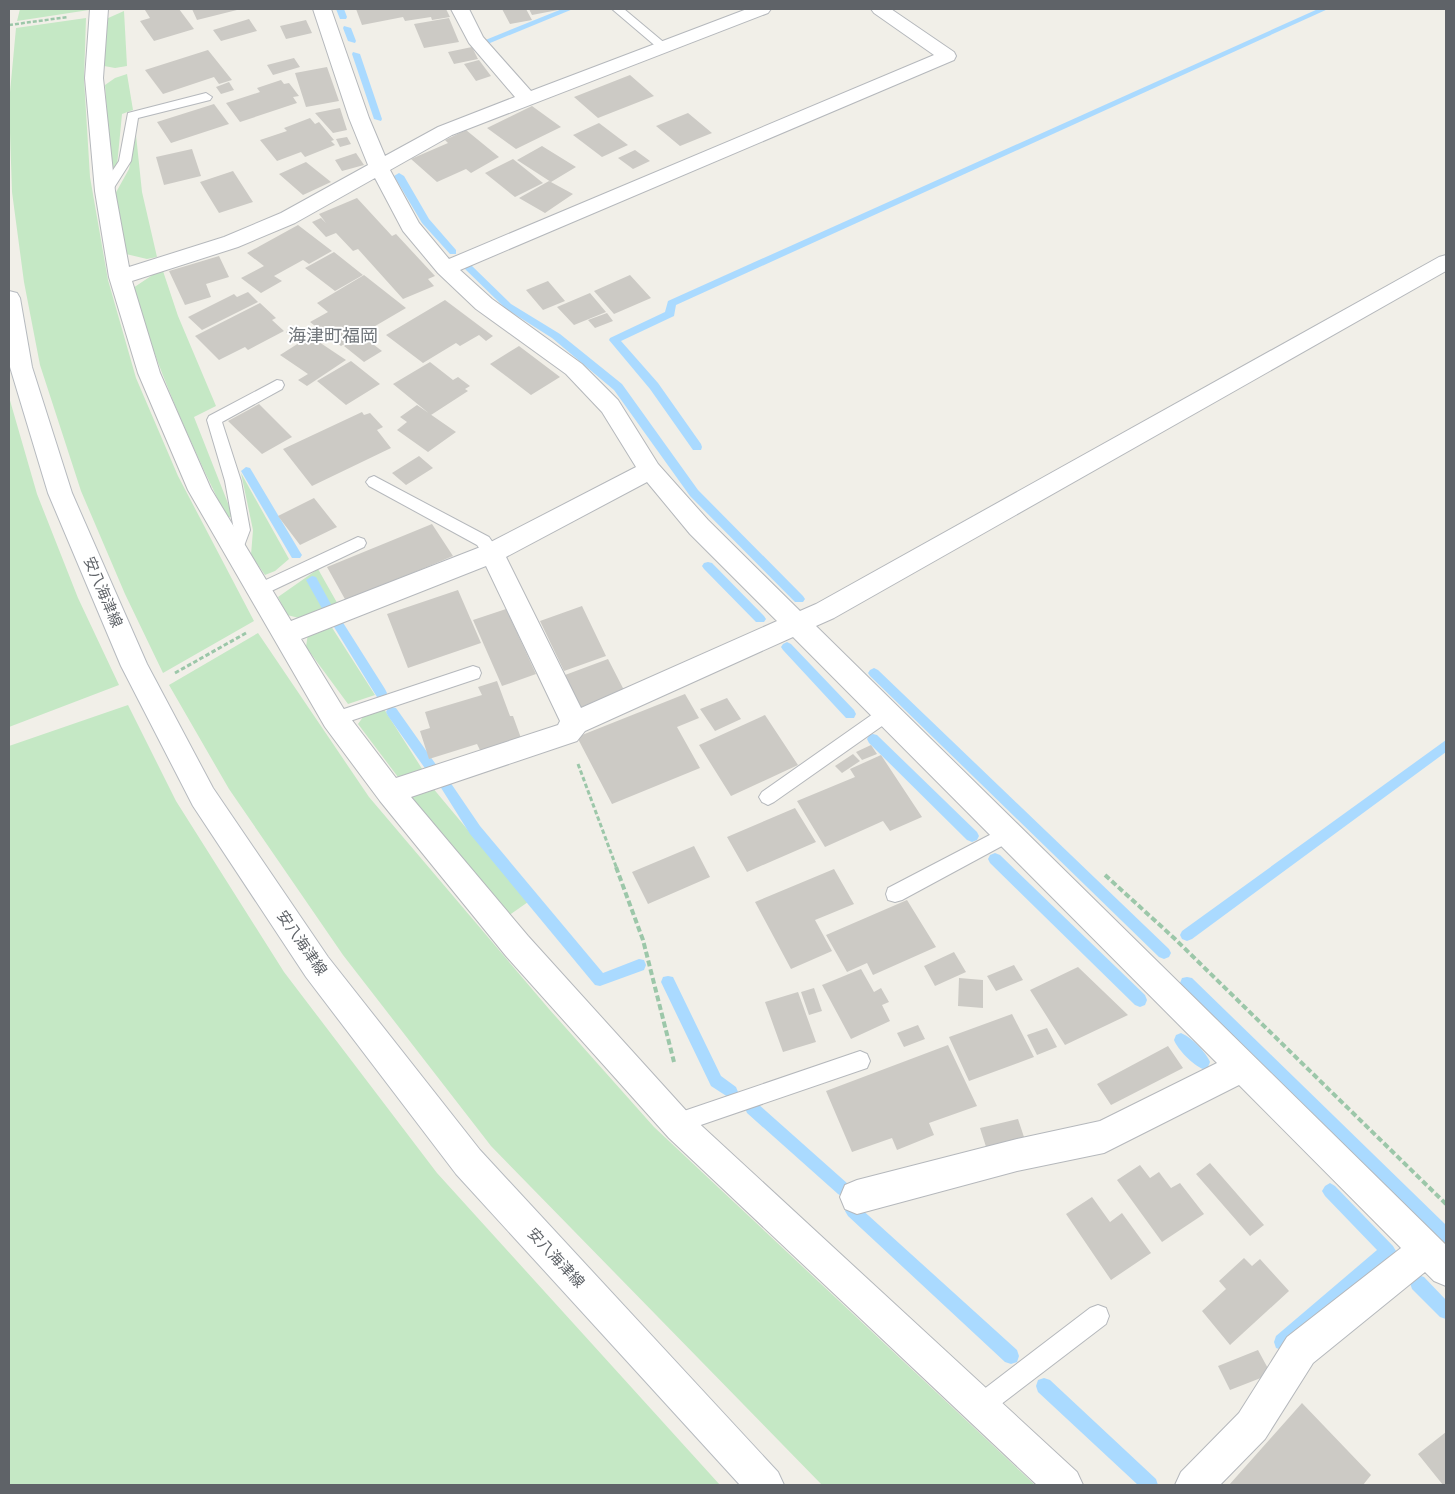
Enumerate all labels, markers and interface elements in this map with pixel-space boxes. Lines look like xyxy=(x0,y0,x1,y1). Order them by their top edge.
district label: 海津町福岡 xyxy=(288,326,378,347)
street label: 安八海津線 xyxy=(79,554,126,630)
street label: 安八海津線 xyxy=(272,907,331,979)
street label: 安八海津線 xyxy=(523,1224,588,1292)

